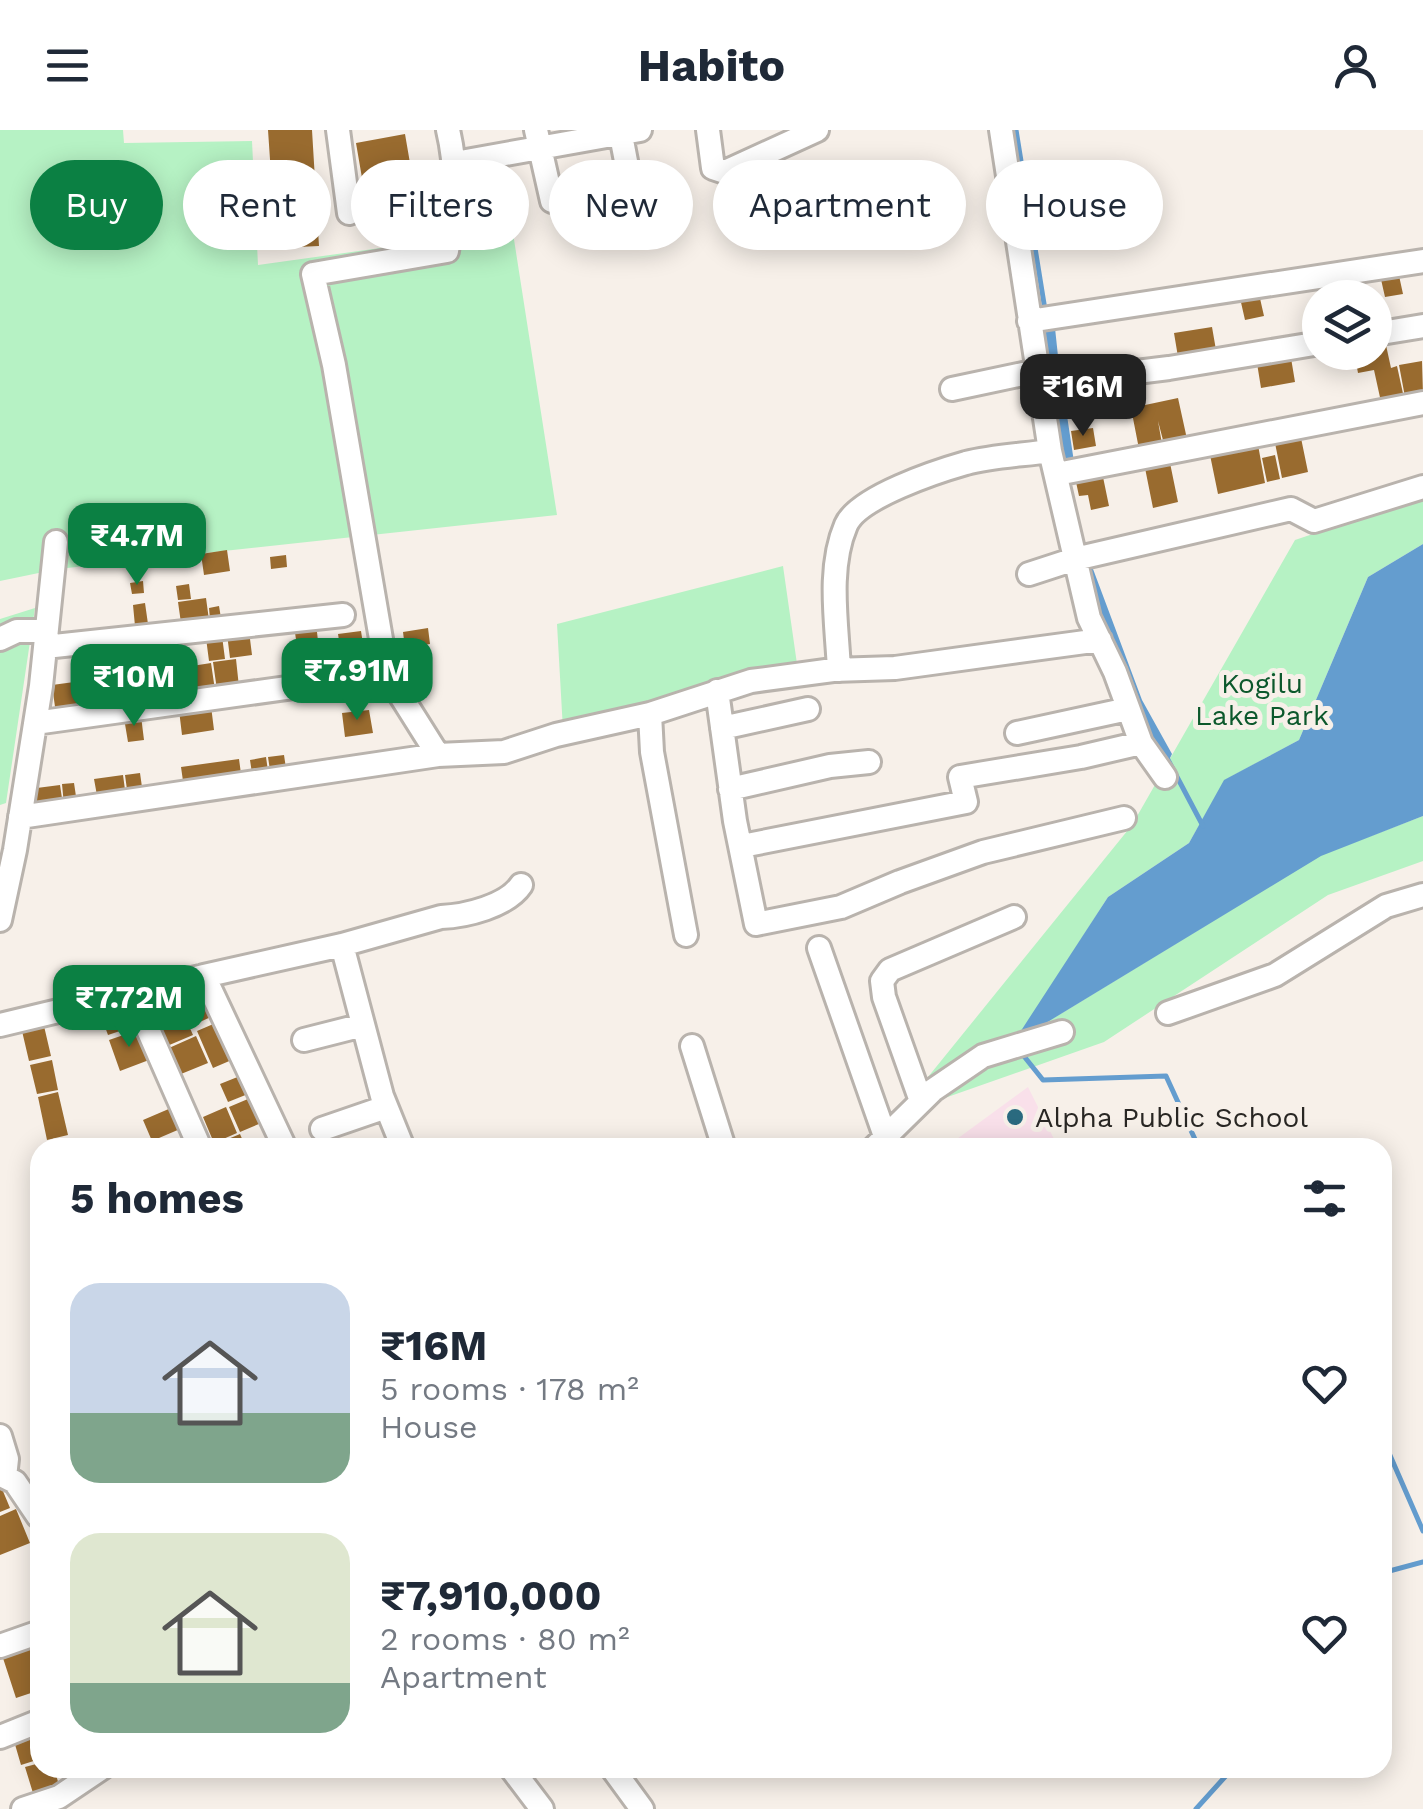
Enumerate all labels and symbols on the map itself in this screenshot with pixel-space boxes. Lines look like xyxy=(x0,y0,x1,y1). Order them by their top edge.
pin: ₹16M xyxy=(1024,354,1142,439)
pin: ₹4.7M xyxy=(67,503,207,588)
pin: ₹7.91M xyxy=(276,638,438,723)
pin: ₹10M xyxy=(75,644,193,729)
park label: Kogilu Lake Park xyxy=(1195,667,1329,732)
pin: ₹7.72M xyxy=(48,965,210,1050)
place label: Alpha Public School xyxy=(1035,1101,1308,1134)
marker: Alpha Public School xyxy=(1004,1106,1026,1128)

